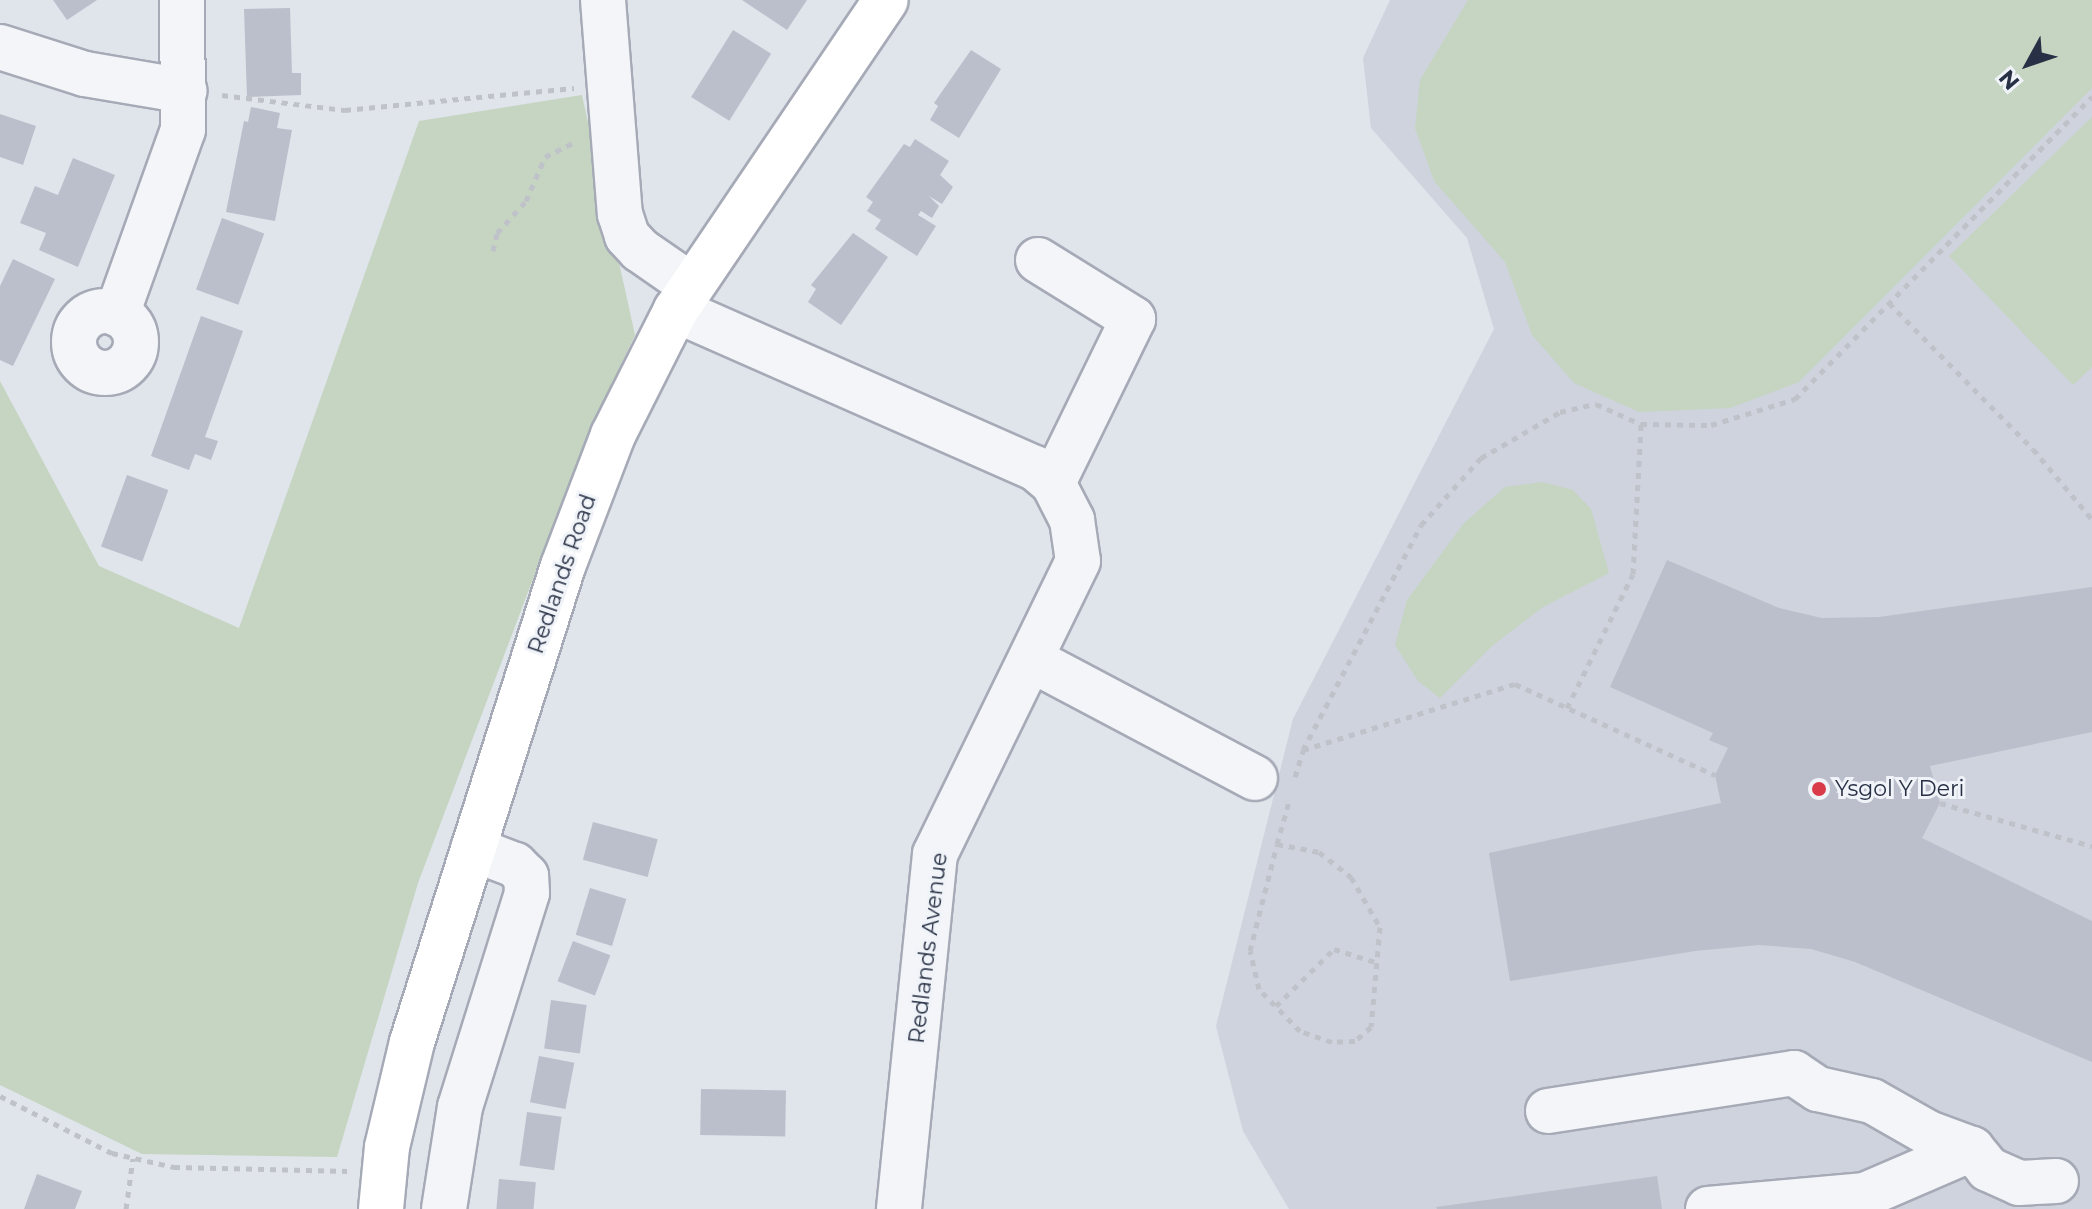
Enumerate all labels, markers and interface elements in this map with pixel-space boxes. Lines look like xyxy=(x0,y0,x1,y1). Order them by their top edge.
north arrow xyxy=(1988,24,2068,104)
text: N xyxy=(1993,64,2025,95)
street label: Redlands Road xyxy=(522,491,602,657)
place label: Ysgol Y Deri xyxy=(1835,776,1965,802)
marker: Ysgol Y Deri xyxy=(1810,780,1828,798)
street label: Redlands Avenue xyxy=(903,851,953,1045)

